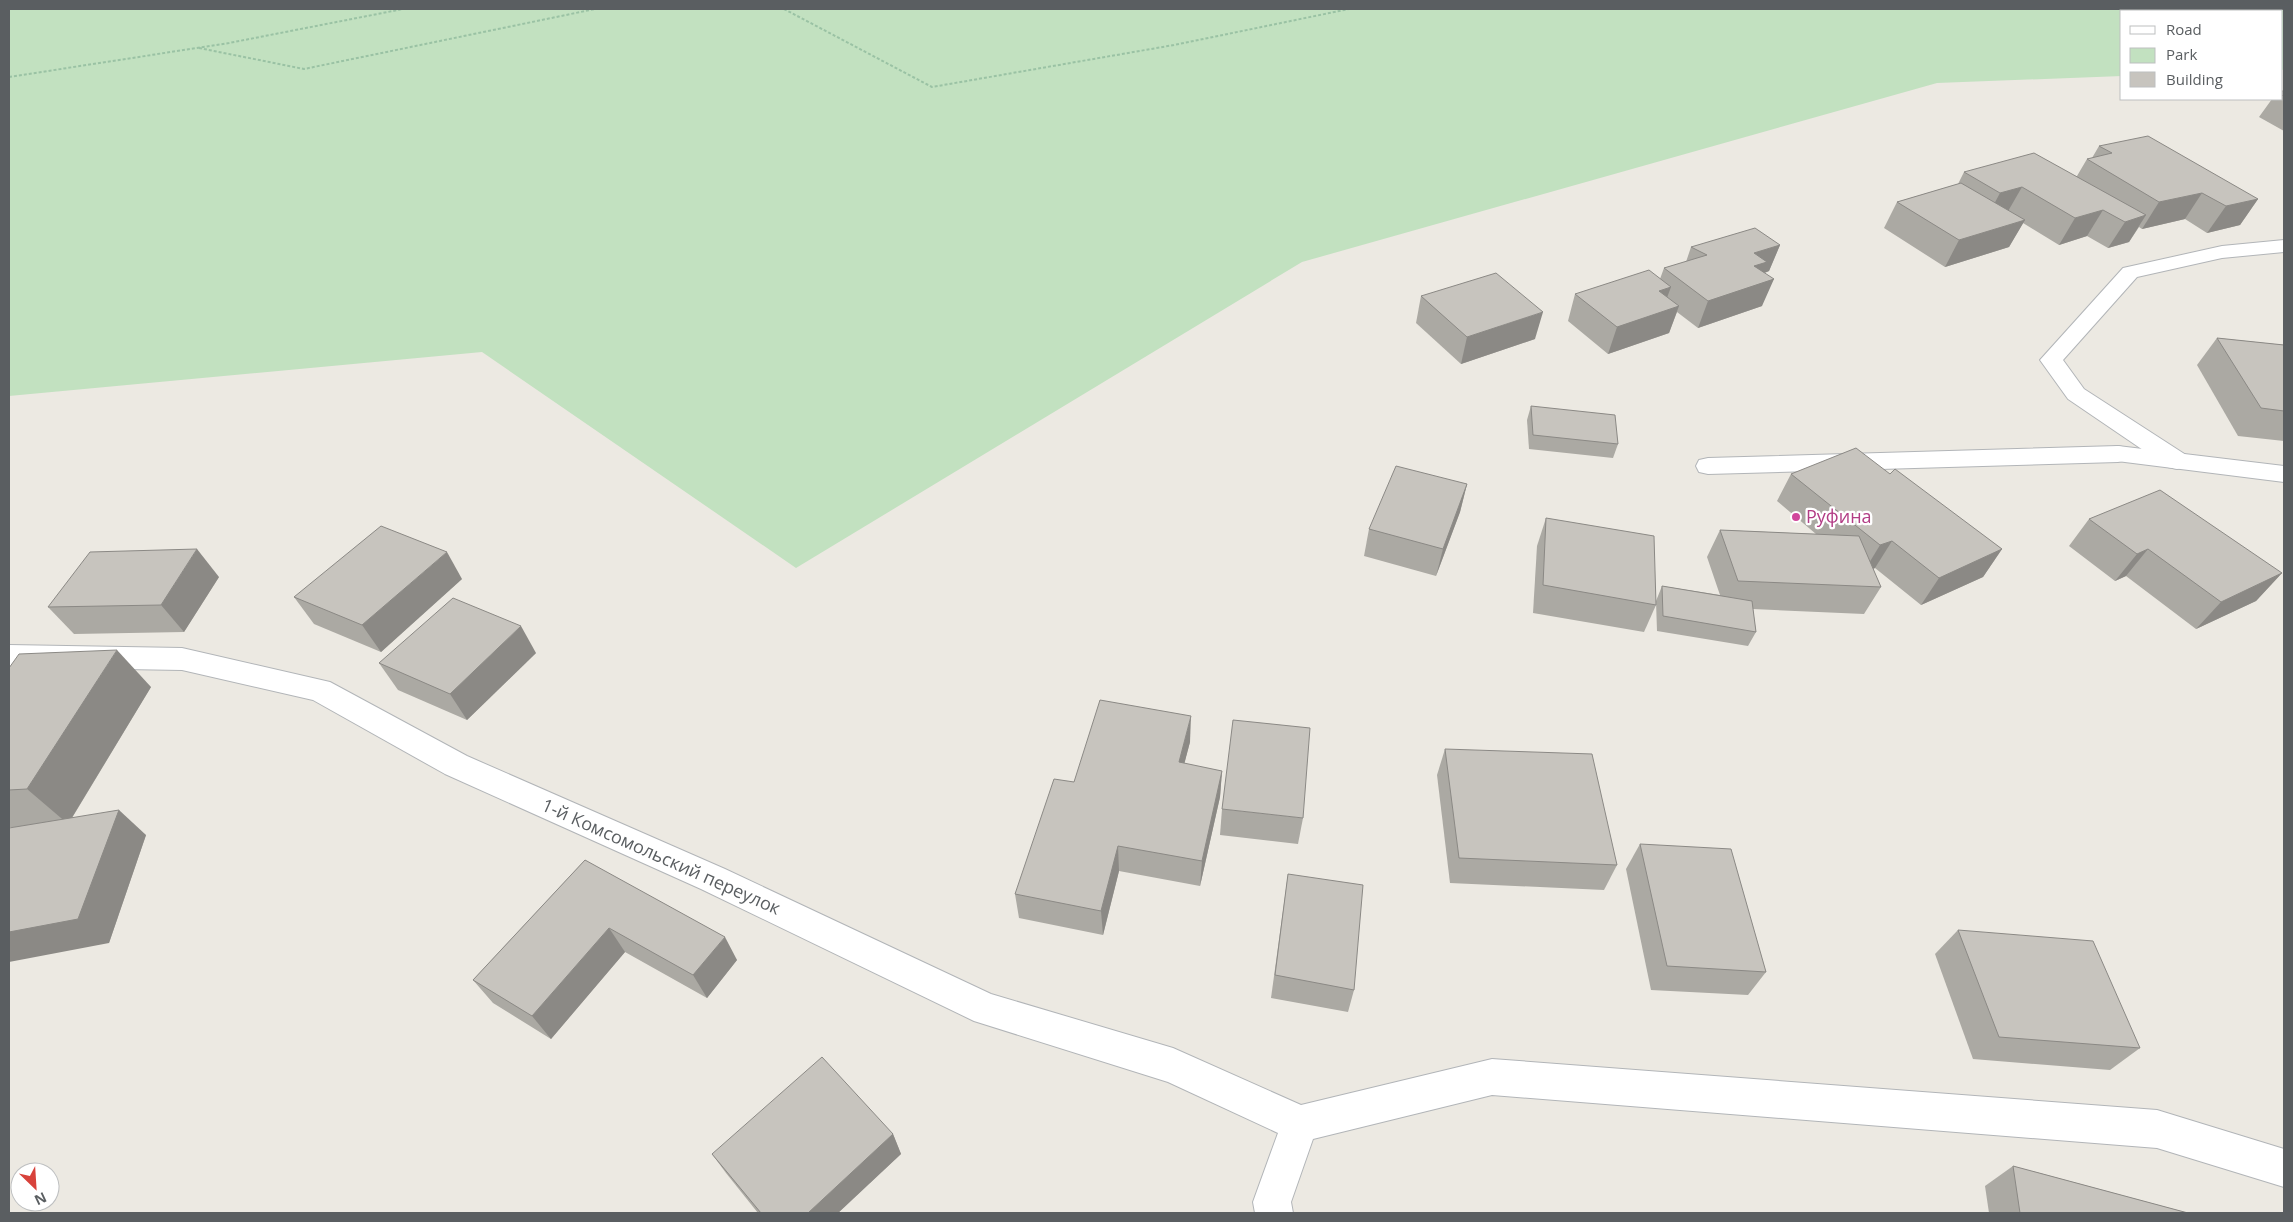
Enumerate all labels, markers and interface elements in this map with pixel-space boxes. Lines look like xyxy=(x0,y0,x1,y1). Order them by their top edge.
legend xyxy=(2120,10,2283,100)
text: Road xyxy=(2166,19,2202,39)
text: Park xyxy=(2166,44,2197,64)
text: Building xyxy=(2166,69,2223,89)
place label: Руфина xyxy=(1806,504,1872,528)
marker: Руфина xyxy=(1790,511,1802,523)
street label: 1-й Комсомольский переулок xyxy=(538,792,785,920)
north arrow xyxy=(10,1162,60,1212)
text: N xyxy=(32,1188,50,1210)

